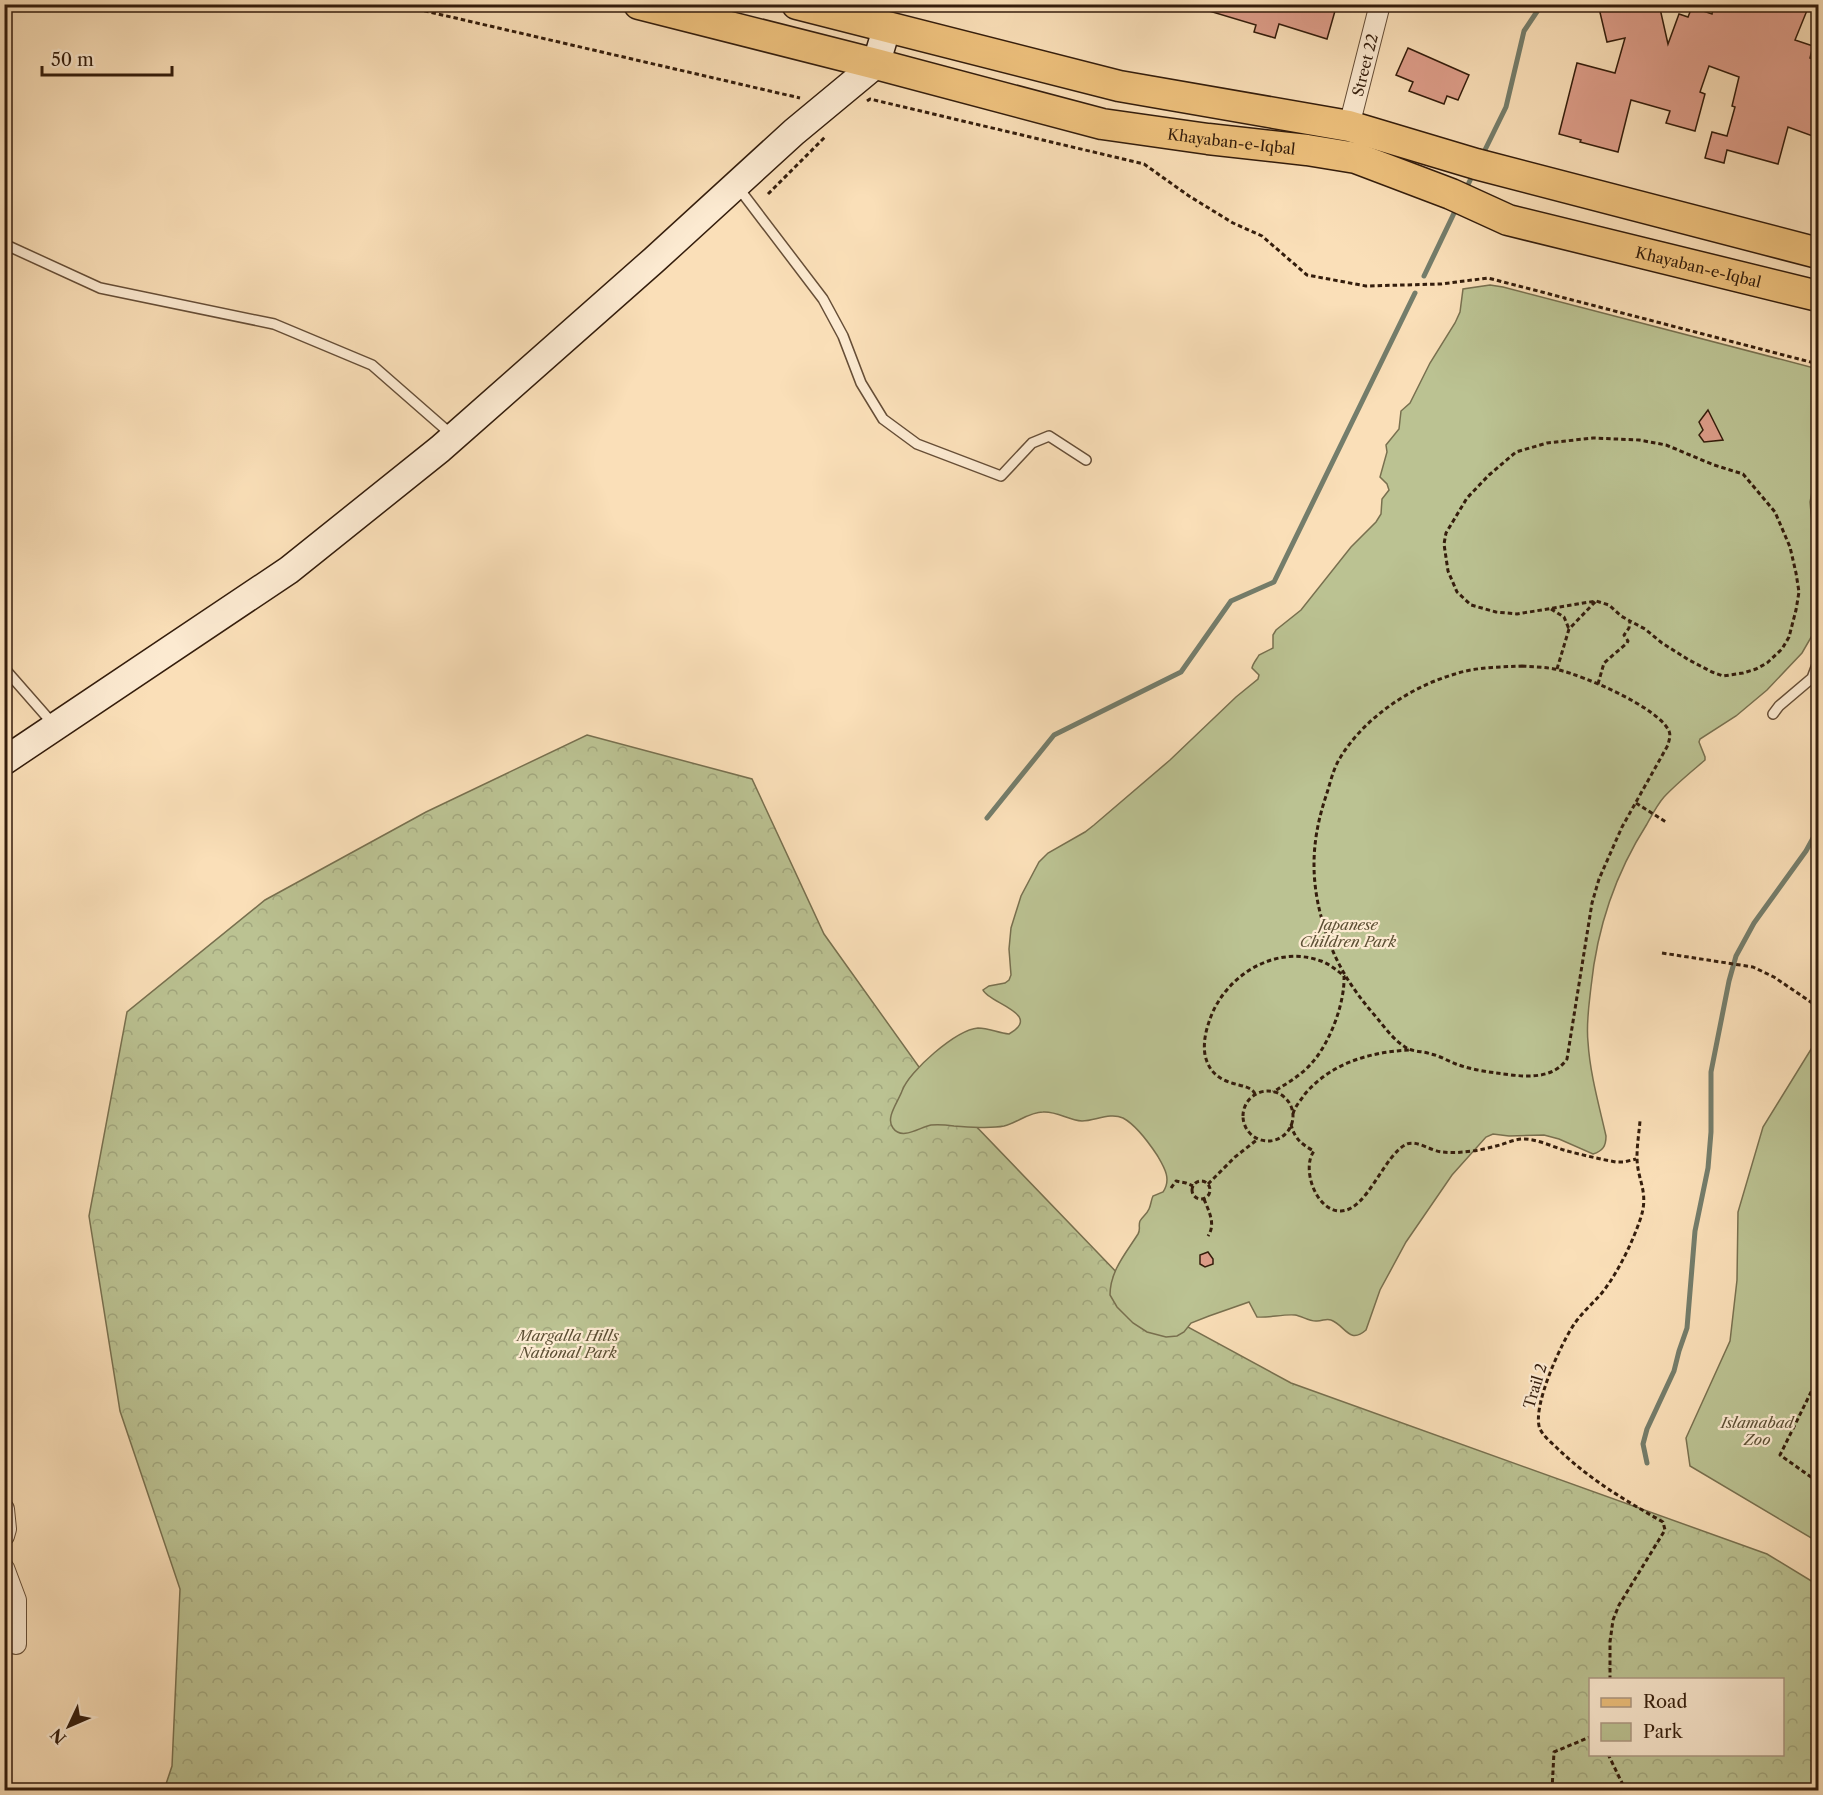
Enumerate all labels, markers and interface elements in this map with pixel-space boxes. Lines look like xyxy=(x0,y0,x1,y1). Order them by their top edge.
street label: Street 22 xyxy=(1347,32,1382,98)
scale bar xyxy=(42,39,172,77)
text: 50 m xyxy=(51,49,94,71)
street label: Khayaban-e-Iqbal xyxy=(1166,124,1297,158)
street label: Khayaban-e-Iqbal xyxy=(1634,242,1764,291)
park label: Japanese Children Park xyxy=(1300,915,1396,951)
park label: Margalla Hills National Park xyxy=(515,1326,619,1362)
street label: Trail 2 xyxy=(1519,1361,1551,1411)
park label: Islamabad Zoo xyxy=(1720,1413,1795,1449)
legend xyxy=(1589,1678,1784,1756)
text: Road xyxy=(1643,1691,1688,1713)
north arrow xyxy=(39,1696,99,1756)
text: Park xyxy=(1643,1721,1684,1743)
text: N xyxy=(46,1724,70,1748)

